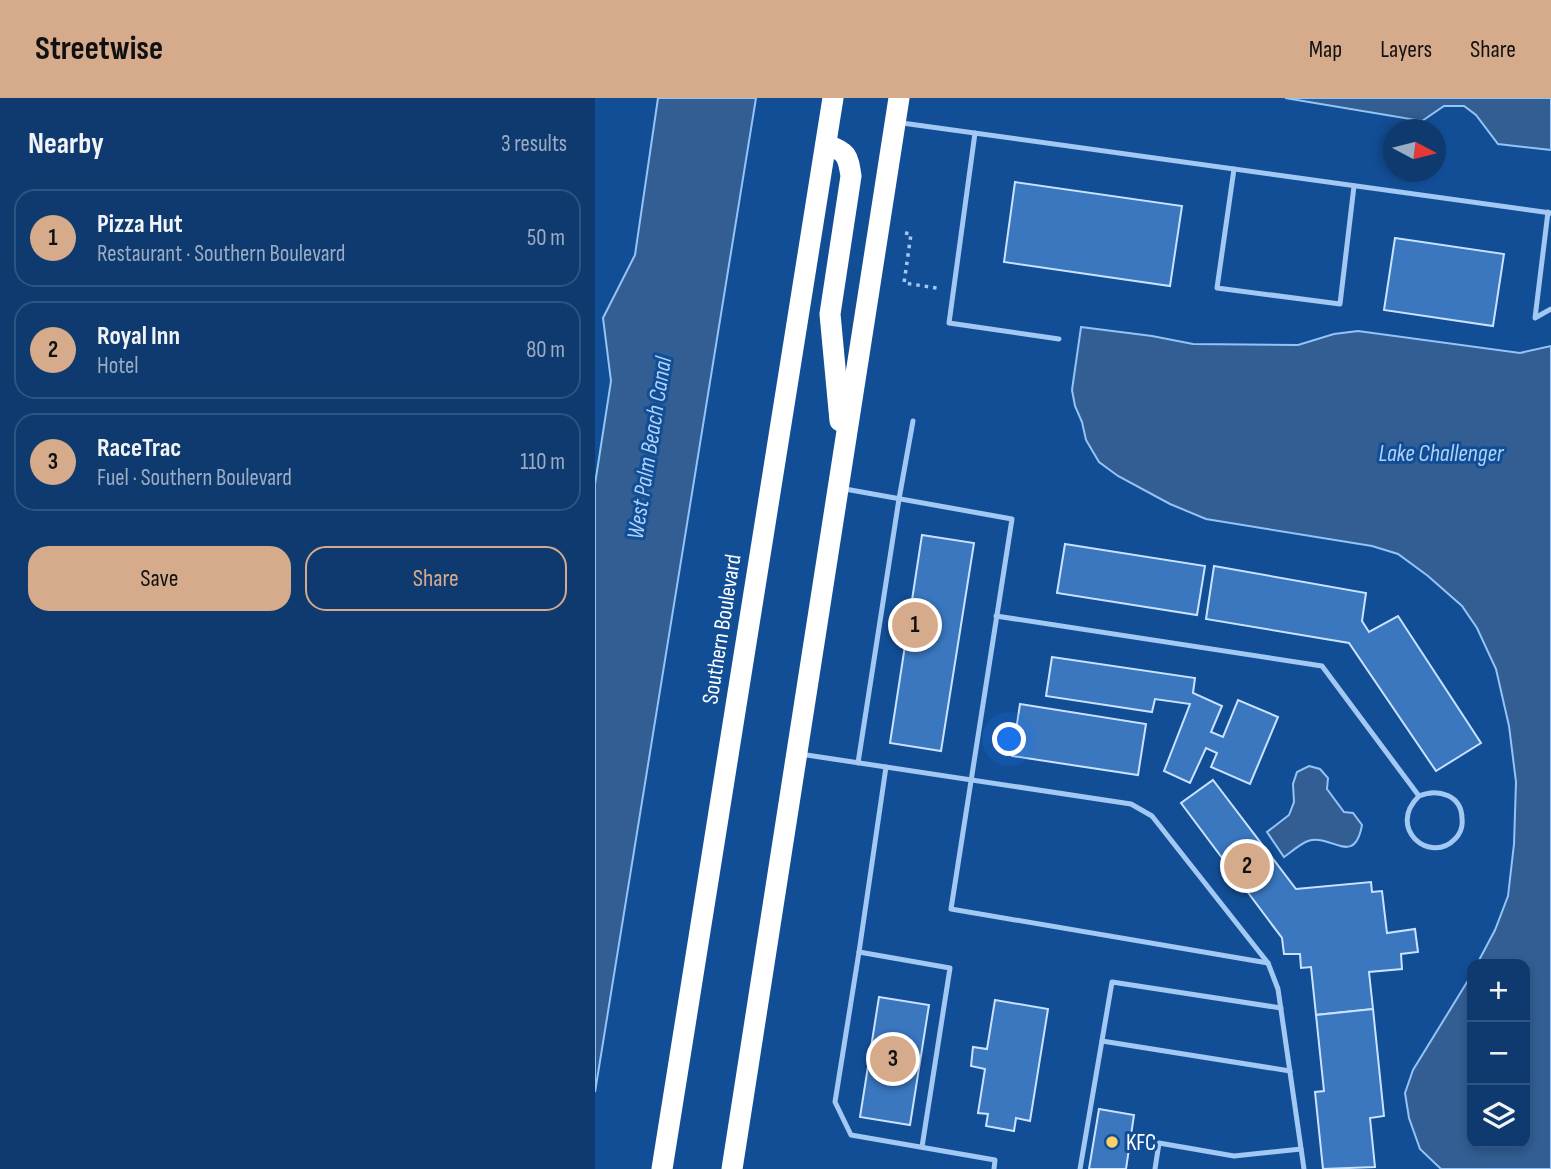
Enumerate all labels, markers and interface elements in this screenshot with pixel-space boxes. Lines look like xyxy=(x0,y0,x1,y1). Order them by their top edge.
text: Streetwise xyxy=(35,29,163,69)
text: Map xyxy=(1309,35,1342,64)
text: Layers xyxy=(1380,35,1432,64)
text: Share xyxy=(1470,35,1516,64)
north arrow xyxy=(1383,119,1446,182)
text: Nearby xyxy=(28,126,104,162)
text: 3 results xyxy=(501,130,567,158)
text: Pizza Hut xyxy=(97,209,183,240)
text: 1 xyxy=(48,224,58,252)
text: 50 m xyxy=(527,224,565,252)
text: Restaurant · Southern Boulevard xyxy=(97,240,345,268)
text: Royal Inn xyxy=(97,321,180,352)
text: 2 xyxy=(48,336,58,364)
text: 80 m xyxy=(526,336,565,364)
text: Hotel xyxy=(97,352,139,380)
water label: West Palm Beach Canal xyxy=(621,354,678,541)
text: RaceTrac xyxy=(97,433,181,464)
water label: Lake Challenger xyxy=(1378,439,1505,468)
text: 3 xyxy=(48,448,58,476)
text: 110 m xyxy=(520,448,565,476)
text: Fuel · Southern Boulevard xyxy=(97,464,292,492)
button: Save xyxy=(28,546,291,611)
button: Share xyxy=(305,546,567,611)
street label: Southern Boulevard xyxy=(696,552,748,706)
pin: 1 xyxy=(892,599,938,651)
your location xyxy=(992,722,1026,756)
pin: 2 xyxy=(1224,840,1270,892)
map controls xyxy=(1467,959,1530,1148)
button: + xyxy=(1467,959,1530,1022)
button: − xyxy=(1467,1022,1530,1085)
pin: 3 xyxy=(870,1033,916,1085)
button: layers xyxy=(1467,1085,1530,1148)
place label: KFC xyxy=(1126,1129,1156,1157)
marker: KFC xyxy=(1104,1134,1120,1150)

